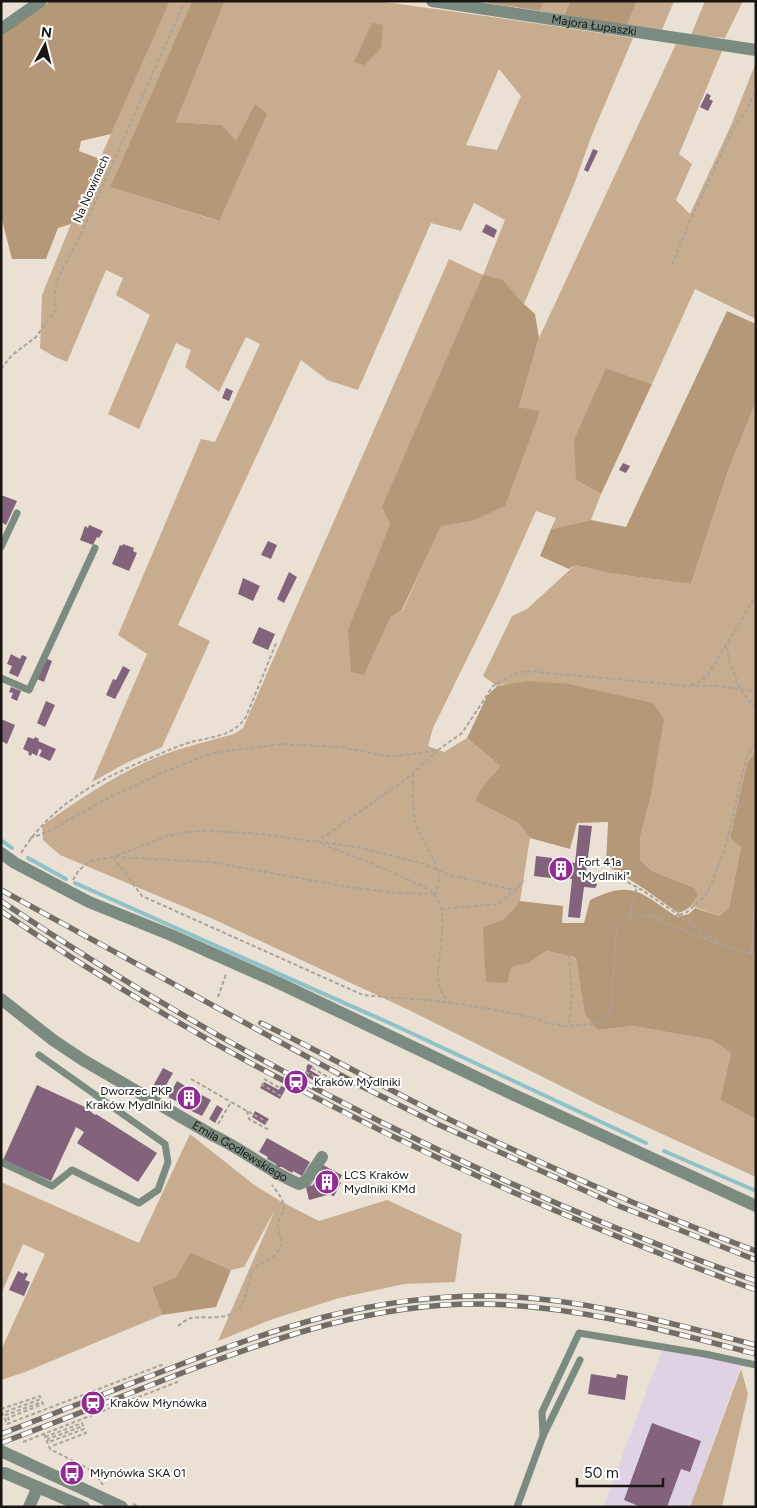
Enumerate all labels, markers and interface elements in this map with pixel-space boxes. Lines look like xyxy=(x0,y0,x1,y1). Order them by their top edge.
street label: Majora Łupaszki xyxy=(551,12,638,39)
north arrow xyxy=(20,20,70,70)
text: N xyxy=(40,23,53,42)
street label: Na Nowinach xyxy=(70,153,112,225)
place label: Fort 41a "Mydlniki" xyxy=(578,855,630,883)
building icon: Fort 41a "Mydlniki" xyxy=(548,856,574,882)
station icon: Kraków Mydlniki xyxy=(283,1069,309,1095)
place label: Kraków Mydlniki xyxy=(314,1075,400,1089)
place label: Dworzec PKP Kraków Mydlniki xyxy=(86,1084,172,1112)
building icon: Dworzec PKP Kraków Mydlniki xyxy=(176,1085,202,1111)
street label: Emila Godlewskiego xyxy=(190,1118,290,1185)
place label: LCS Kraków Mydlniki KMd xyxy=(344,1168,416,1196)
building icon: LCS Kraków Mydlniki KMd xyxy=(314,1169,340,1195)
station icon: Kraków Młynówka xyxy=(80,1390,106,1416)
place label: Kraków Młynówka xyxy=(110,1396,207,1410)
scale bar xyxy=(577,1456,663,1488)
bus stop icon: Młynówka SKA 01 xyxy=(59,1460,85,1486)
text: 50 m xyxy=(584,1464,619,1482)
place label: Młynówka SKA 01 xyxy=(90,1466,186,1480)

